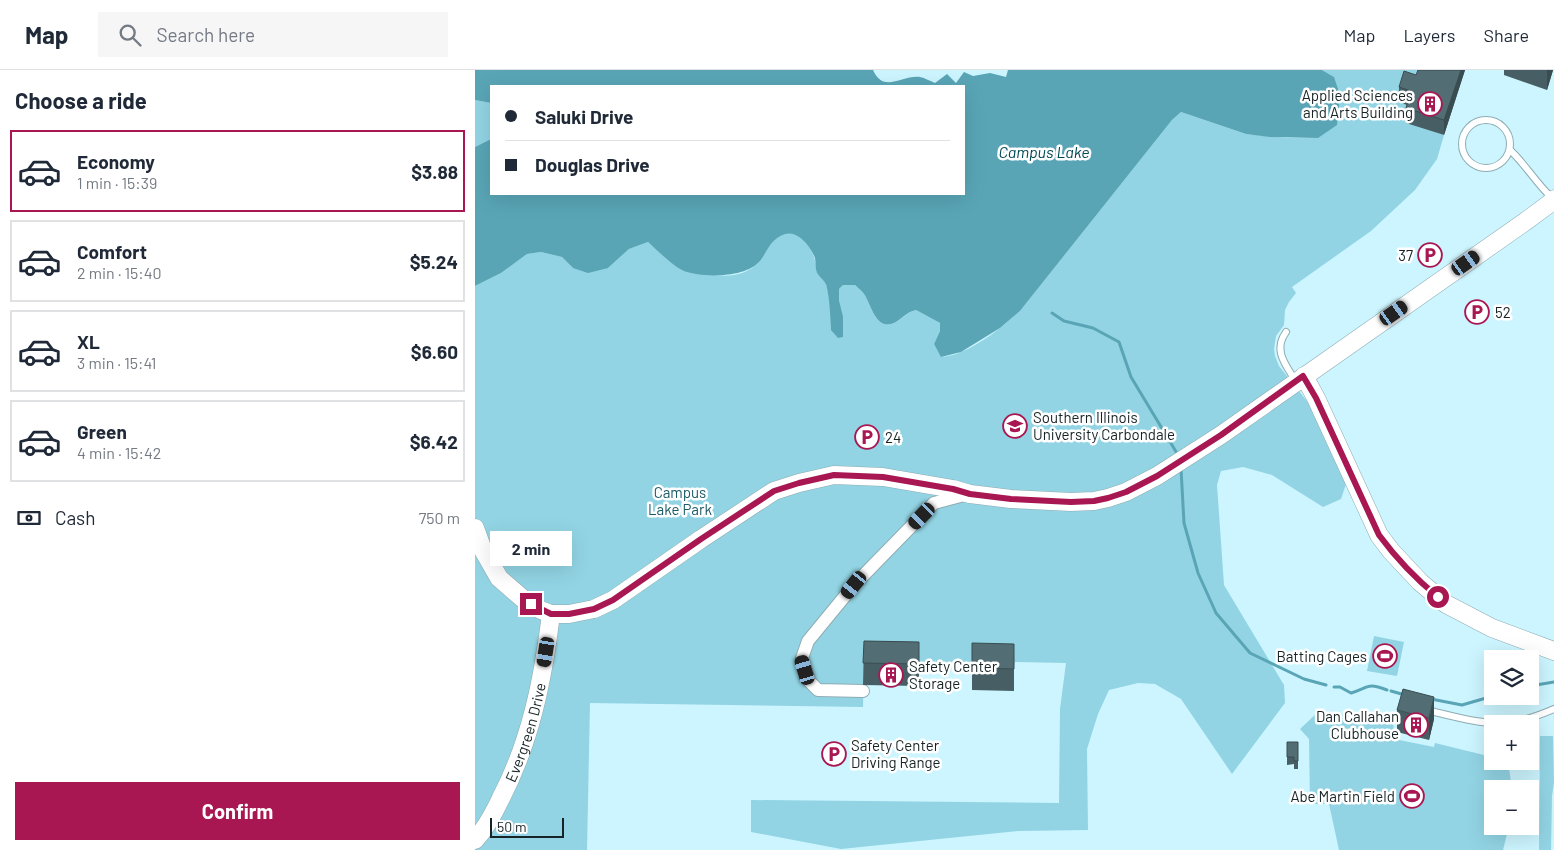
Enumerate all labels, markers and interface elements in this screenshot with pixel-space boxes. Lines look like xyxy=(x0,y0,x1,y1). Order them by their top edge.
search box xyxy=(98,12,448,57)
text: Map xyxy=(25,20,68,49)
icon: search xyxy=(116,21,144,49)
text: Search here xyxy=(156,23,255,46)
text: Map xyxy=(1343,24,1375,46)
text: Layers xyxy=(1403,24,1456,46)
text: Share xyxy=(1484,24,1529,46)
place label: Applied Sciences and Arts Building xyxy=(1302,86,1413,121)
text: Choose a ride xyxy=(15,87,147,113)
building icon: Applied Sciences and Arts Building xyxy=(1417,91,1443,117)
text: Saluki Drive xyxy=(535,105,633,128)
water label: Campus Lake xyxy=(998,142,1090,161)
icon: car xyxy=(17,149,62,194)
text: Economy xyxy=(77,150,155,173)
text: Douglas Drive xyxy=(535,153,650,176)
text: $3.88 xyxy=(411,160,458,183)
text: 1 min · 15:39 xyxy=(77,173,157,192)
icon: car xyxy=(17,239,62,284)
text: Comfort xyxy=(77,240,147,263)
parking icon: 37 xyxy=(1417,242,1443,268)
place label: 37 xyxy=(1398,246,1413,264)
car xyxy=(1449,248,1482,278)
text: $5.24 xyxy=(410,250,458,273)
text: 2 min · 15:40 xyxy=(77,263,162,282)
car xyxy=(1377,298,1410,328)
parking icon: 52 xyxy=(1464,299,1490,325)
place label: 52 xyxy=(1495,303,1511,321)
icon: car xyxy=(17,329,62,374)
text: XL xyxy=(77,330,100,353)
text: $6.60 xyxy=(411,340,458,363)
text: 3 min · 15:41 xyxy=(77,353,156,372)
place label: Southern Illinois University Carbondale xyxy=(1033,408,1175,443)
school or university icon: Southern Illinois University Carbondale xyxy=(1002,413,1028,439)
icon: car xyxy=(17,419,62,464)
text: Green xyxy=(77,420,127,443)
parking icon: 24 xyxy=(854,424,880,450)
place label: 24 xyxy=(885,428,901,446)
text: $6.42 xyxy=(410,430,458,453)
text: 4 min · 15:42 xyxy=(77,443,161,462)
park label: Campus Lake Park xyxy=(648,483,712,518)
car xyxy=(906,500,937,532)
icon: cash xyxy=(15,504,43,532)
text: Cash xyxy=(55,506,96,529)
text: 750 m xyxy=(419,508,460,527)
callout: 2 min xyxy=(490,532,572,566)
text: 2 min xyxy=(512,539,550,558)
car xyxy=(838,569,869,601)
route start xyxy=(1427,586,1449,608)
route end xyxy=(520,593,542,615)
car xyxy=(536,636,555,668)
sports icon: Batting Cages xyxy=(1372,643,1398,669)
place label: Batting Cages xyxy=(1276,647,1367,665)
map controls xyxy=(1484,650,1539,835)
button: layers xyxy=(1484,650,1539,705)
car xyxy=(793,653,816,687)
place label: Safety Center Storage xyxy=(909,657,998,692)
building icon: Safety Center Storage xyxy=(878,662,904,688)
street label: Evergreen Drive xyxy=(501,681,549,785)
place label: Dan Callahan Clubhouse xyxy=(1316,707,1399,742)
building icon: Dan Callahan Clubhouse xyxy=(1403,712,1429,738)
button: + xyxy=(1484,715,1539,770)
place label: Safety Center Driving Range xyxy=(851,736,941,771)
parking icon: Safety Center Driving Range xyxy=(821,741,847,767)
button: − xyxy=(1484,780,1539,835)
button: Confirm xyxy=(15,782,460,840)
sports icon: Abe Martin Field xyxy=(1399,783,1425,809)
place label: Abe Martin Field xyxy=(1290,787,1395,805)
scale bar xyxy=(490,815,564,838)
text: 50 m xyxy=(497,818,526,835)

